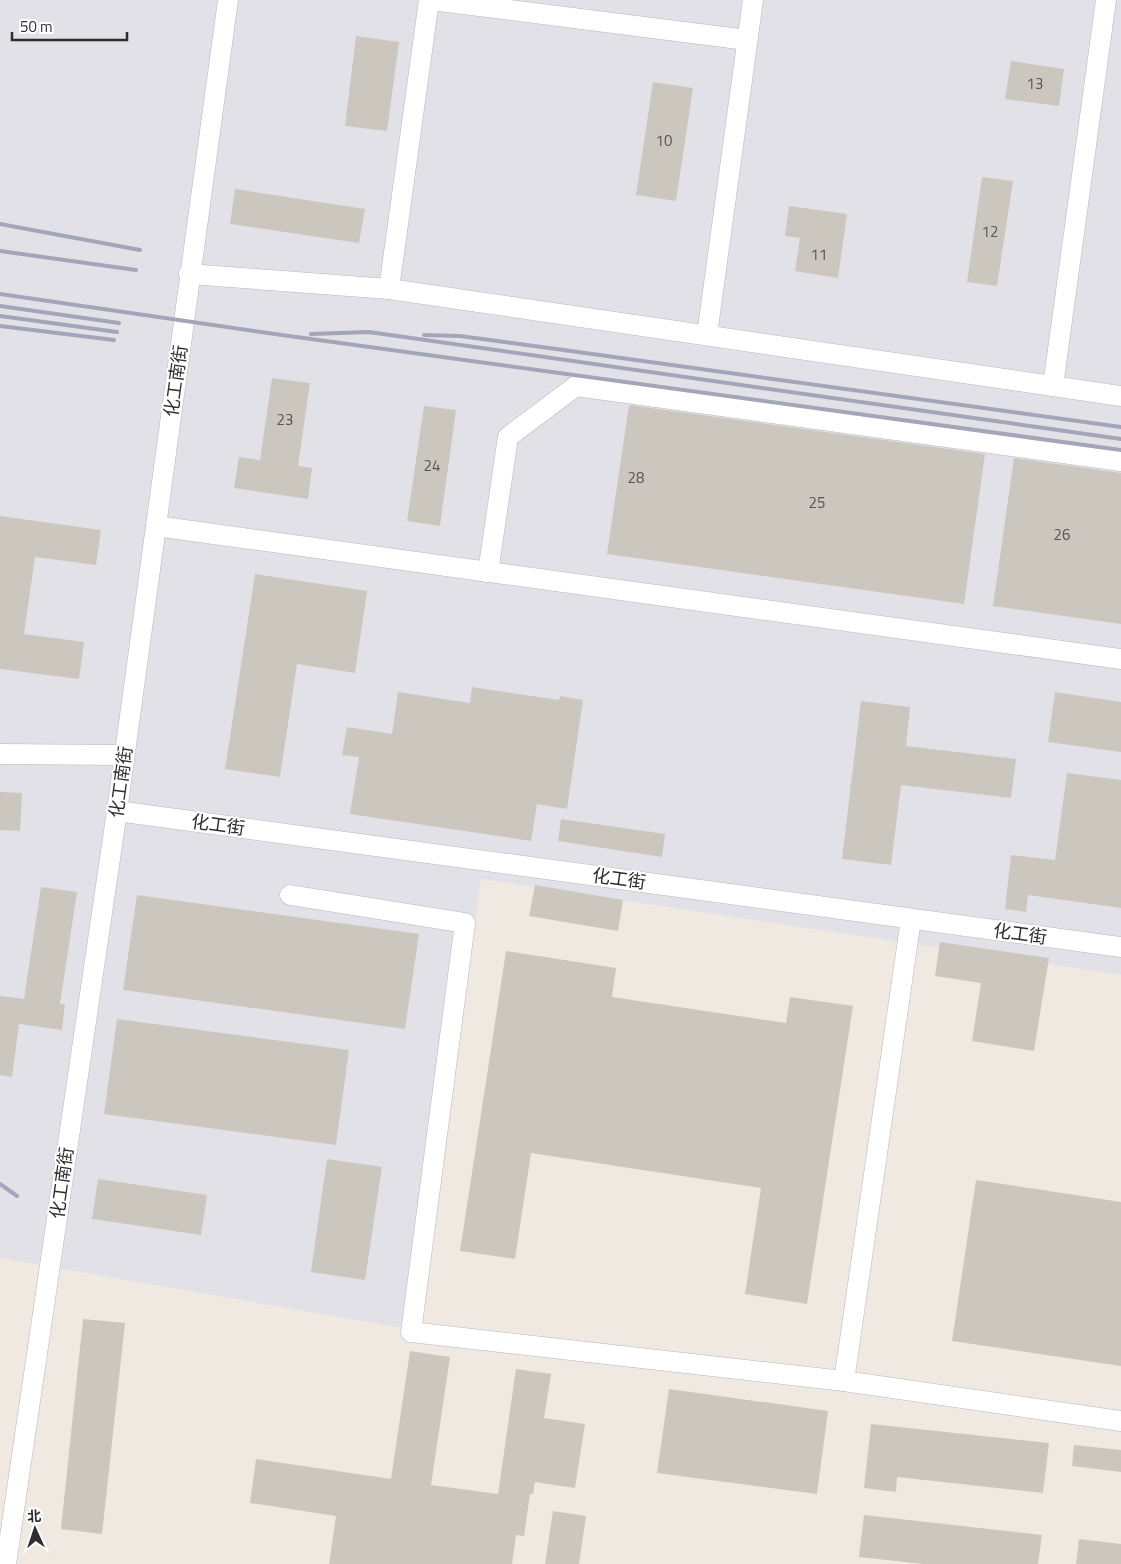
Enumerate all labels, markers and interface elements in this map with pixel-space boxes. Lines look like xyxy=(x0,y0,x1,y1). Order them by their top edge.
scale bar xyxy=(12,10,128,42)
text: 50 m xyxy=(20,15,53,38)
house number: 13 xyxy=(1027,72,1043,95)
house number: 10 xyxy=(656,129,672,152)
house number: 12 xyxy=(982,220,998,243)
house number: 11 xyxy=(811,243,827,266)
street label: 化工南街 xyxy=(157,343,194,418)
house number: 23 xyxy=(277,408,293,431)
house number: 24 xyxy=(424,454,440,477)
house number: 28 xyxy=(628,466,644,489)
house number: 25 xyxy=(809,491,825,514)
house number: 26 xyxy=(1054,523,1070,546)
street label: 化工南街 xyxy=(102,744,139,819)
street label: 化工街 xyxy=(189,807,247,842)
street label: 化工街 xyxy=(590,861,648,896)
street label: 化工街 xyxy=(991,916,1049,951)
street label: 化工南街 xyxy=(43,1145,80,1220)
north arrow xyxy=(10,1504,60,1554)
text: 北 xyxy=(27,1505,42,1526)

